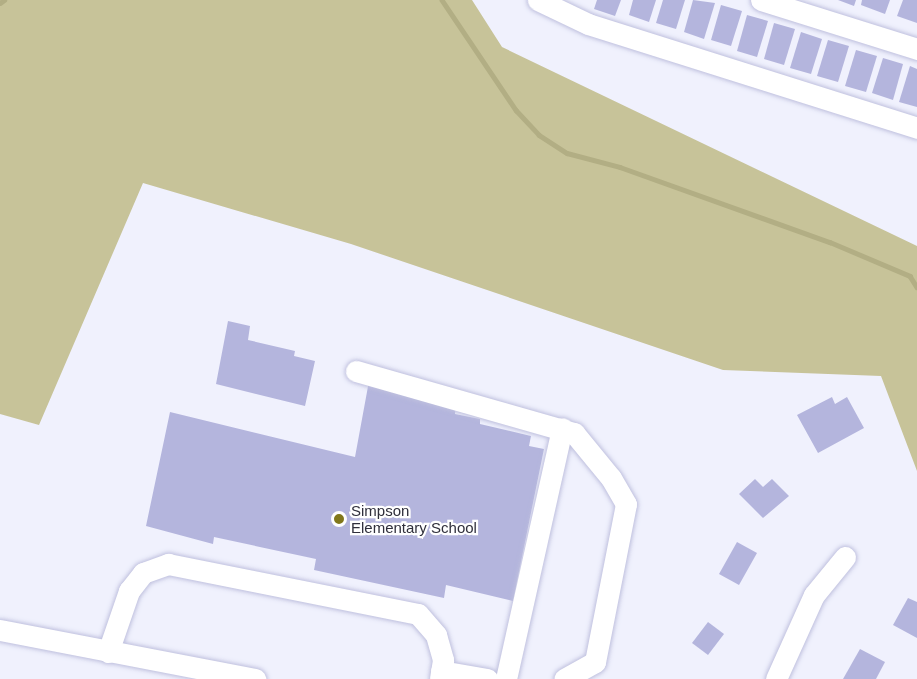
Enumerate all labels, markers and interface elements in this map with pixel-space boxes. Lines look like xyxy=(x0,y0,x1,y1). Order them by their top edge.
place label: Simpson Elementary School xyxy=(351,501,477,536)
marker: Simpson Elementary School xyxy=(332,512,346,526)

